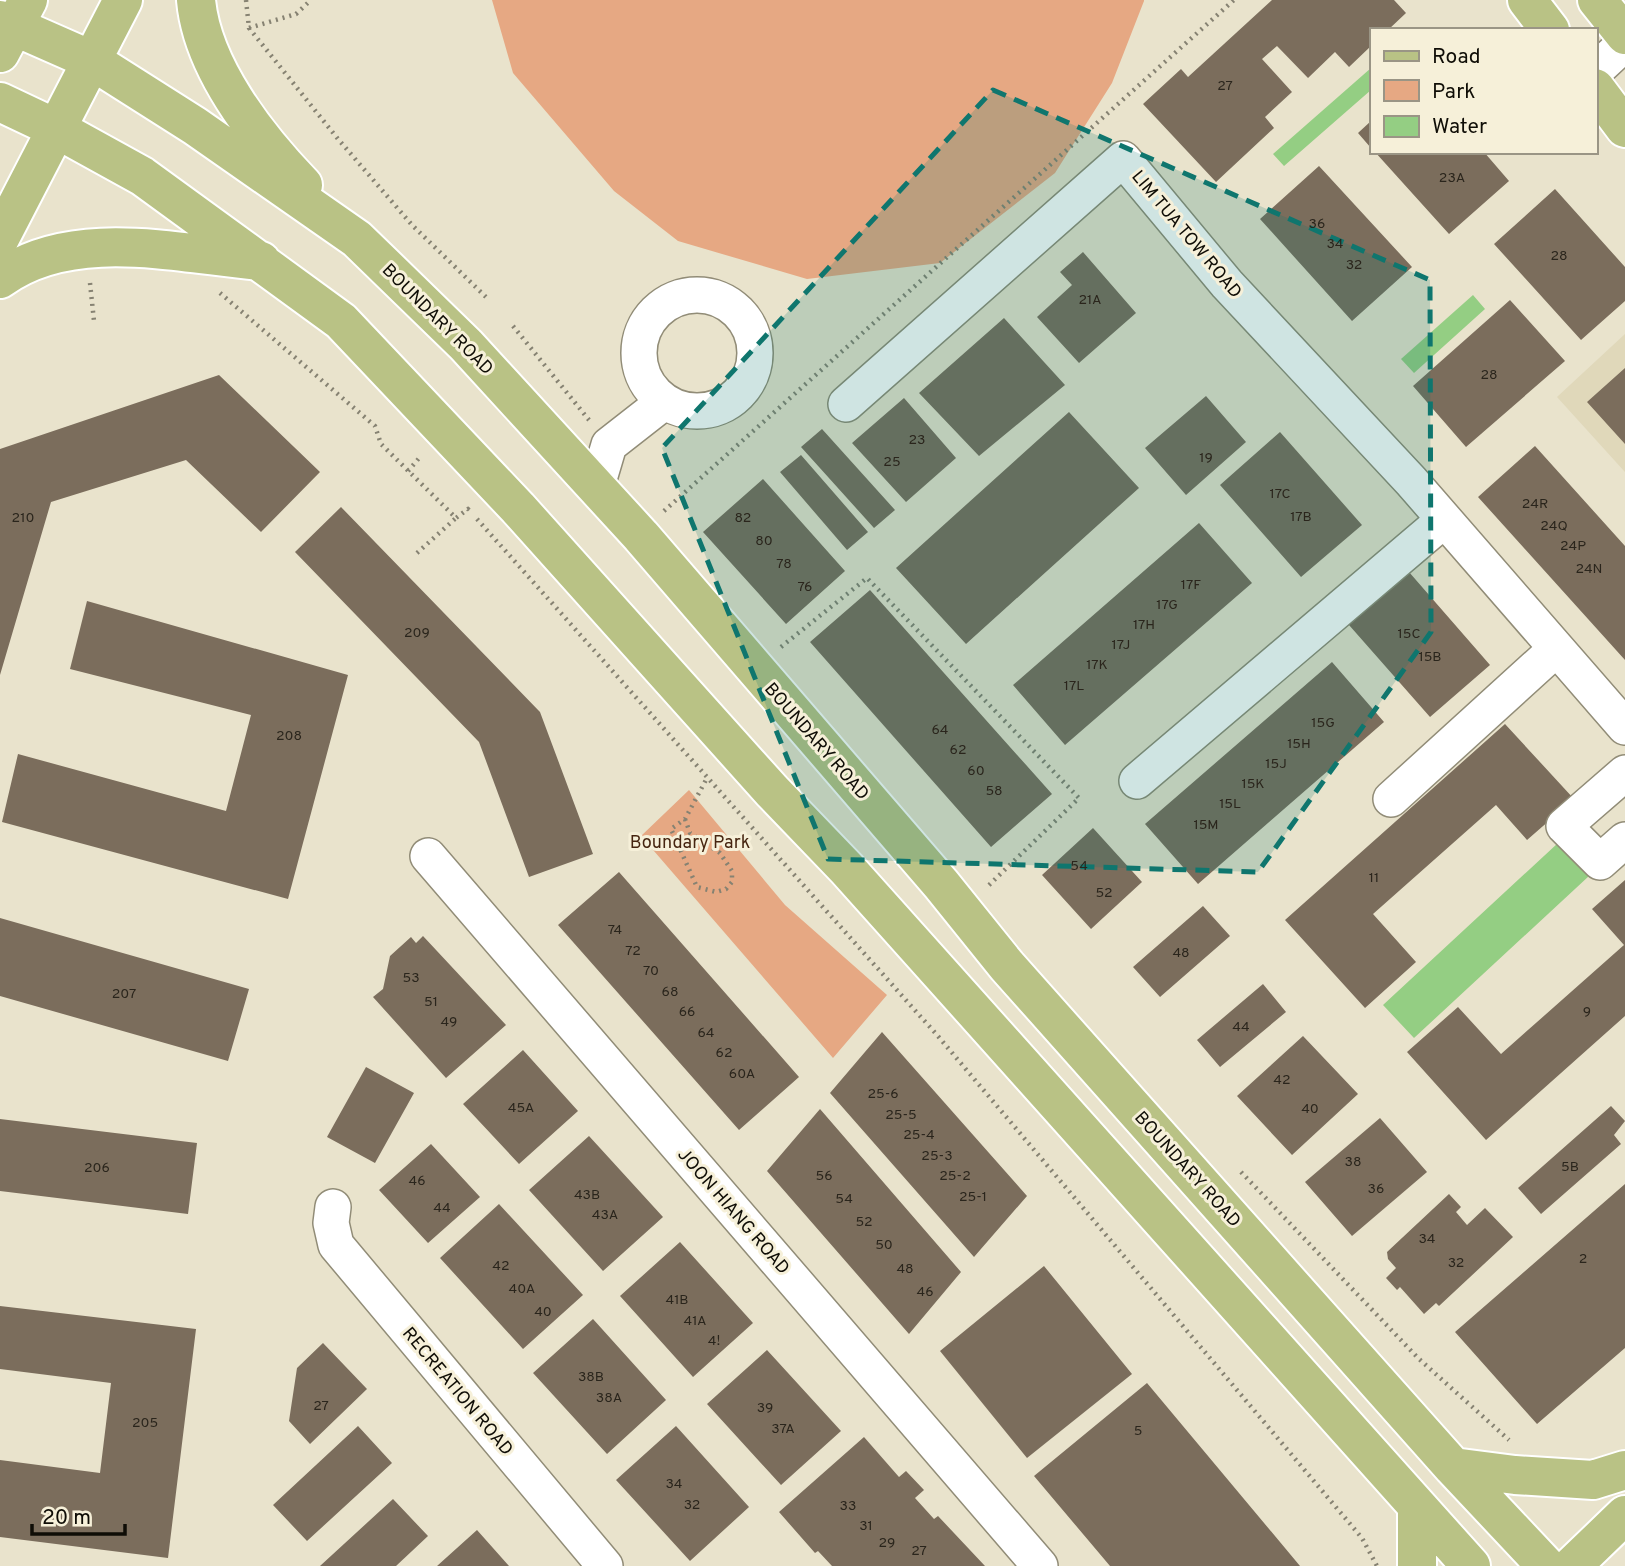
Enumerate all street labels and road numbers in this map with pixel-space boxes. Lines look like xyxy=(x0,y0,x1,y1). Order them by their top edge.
street label: LIM TUA TOW ROAD xyxy=(1126,166,1246,304)
street label: BOUNDARY ROAD xyxy=(376,259,498,381)
street label: BOUNDARY ROAD xyxy=(758,678,873,806)
street label: BOUNDARY ROAD xyxy=(1129,1107,1245,1233)
street label: JOON HIANG ROAD xyxy=(672,1144,794,1280)
street label: RECREATION ROAD xyxy=(396,1323,517,1461)

